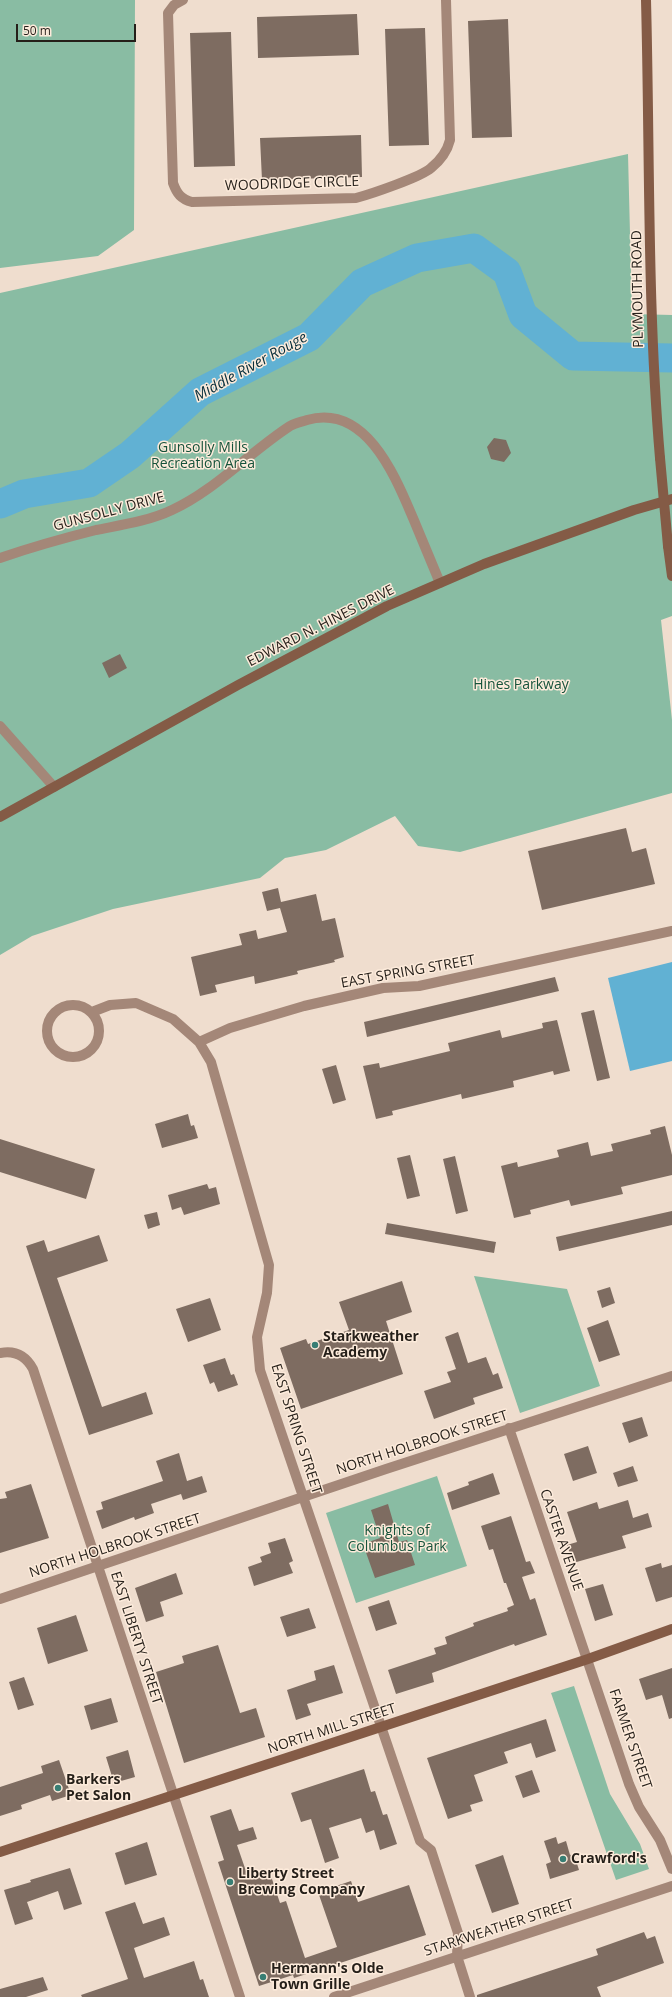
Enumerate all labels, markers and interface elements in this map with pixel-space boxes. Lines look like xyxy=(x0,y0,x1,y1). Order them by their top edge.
scale bar xyxy=(18,16,138,42)
text: 50 m xyxy=(23,22,51,39)
street label: WOODRIDGE CIRCLE xyxy=(225,173,359,195)
street label: PLYMOUTH ROAD xyxy=(629,230,647,348)
water label: Middle River Rouge xyxy=(191,329,311,405)
park label: Gunsolly Mills Recreation Area xyxy=(151,440,255,472)
street label: GUNSOLLY DRIVE xyxy=(52,489,166,535)
street label: EDWARD N. HINES DRIVE xyxy=(245,582,397,670)
park label: Hines Parkway xyxy=(473,677,569,693)
street label: EAST SPRING STREET xyxy=(340,952,476,992)
place label: Starkweather Academy xyxy=(323,1329,419,1362)
marker: Starkweather Academy xyxy=(310,1340,320,1350)
street label: EAST SPRING STREET xyxy=(267,1362,325,1496)
street label: NORTH HOLBROOK STREET xyxy=(334,1407,510,1479)
street label: CASTER AVENUE xyxy=(536,1487,586,1593)
street label: NORTH HOLBROOK STREET xyxy=(27,1510,203,1582)
park label: Knights of Columbus Park xyxy=(347,1523,447,1556)
street label: EAST LIBERTY STREET xyxy=(107,1569,165,1707)
street label: FARMER STREET xyxy=(605,1687,655,1791)
street label: NORTH MILL STREET xyxy=(266,1700,398,1758)
place label: Barkers Pet Salon xyxy=(66,1772,131,1804)
marker: Barkers Pet Salon xyxy=(53,1783,63,1793)
place label: Crawford's xyxy=(571,1851,647,1867)
marker: Crawford's xyxy=(558,1854,568,1864)
place label: Liberty Street Brewing Company xyxy=(238,1866,365,1898)
marker: Liberty Street Brewing Company xyxy=(225,1877,235,1887)
street label: STARKWEATHER STREET xyxy=(422,1896,576,1960)
place label: Hermann's Olde Town Grille xyxy=(271,1961,384,1994)
marker: Hermann's Olde Town Grille xyxy=(258,1972,268,1982)

